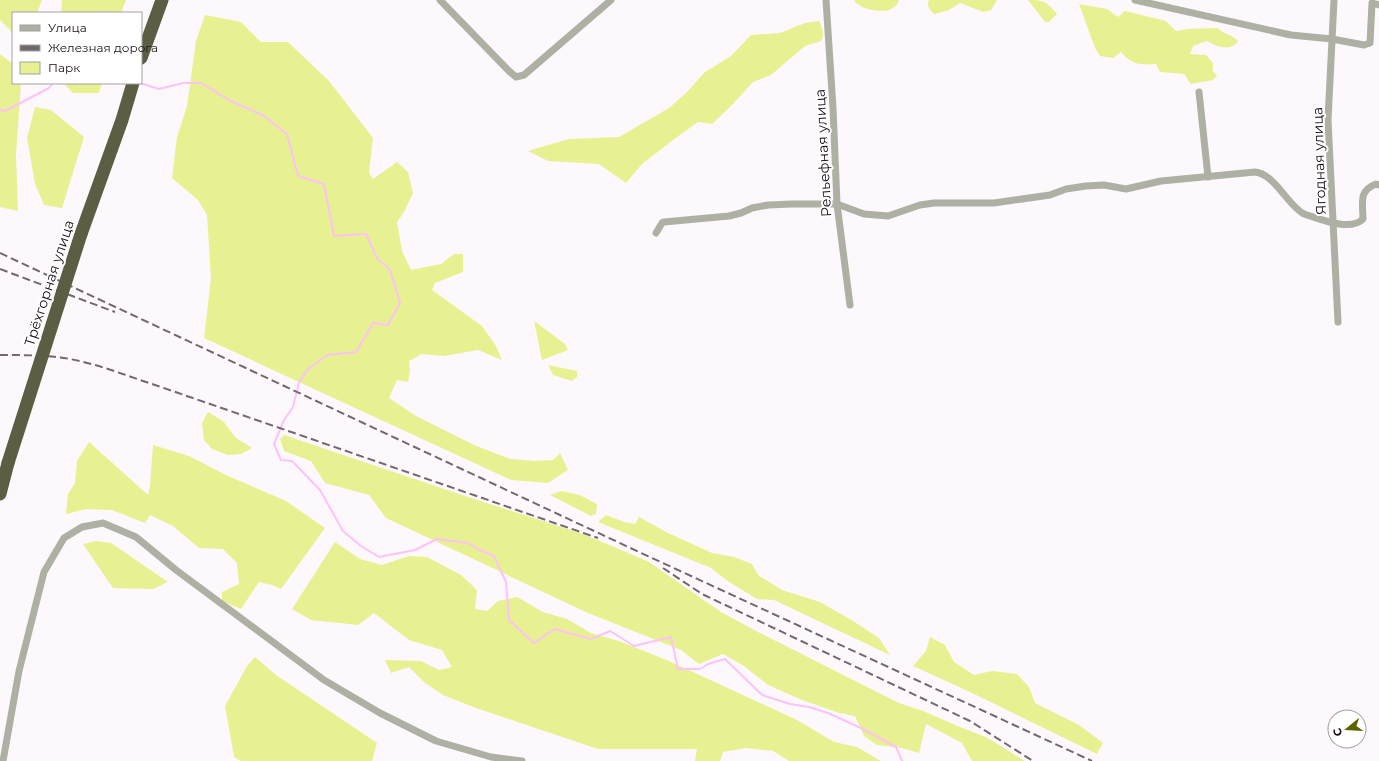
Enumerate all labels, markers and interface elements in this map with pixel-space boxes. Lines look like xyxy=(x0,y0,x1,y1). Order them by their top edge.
legend xyxy=(12,12,142,84)
text: Улица xyxy=(48,20,87,35)
text: Железная дорога xyxy=(48,40,158,55)
text: Парк xyxy=(48,60,80,75)
street label: Рельефная улица xyxy=(811,89,835,217)
street label: Ягодная улица xyxy=(1308,107,1330,215)
street label: Трёхгорная улица xyxy=(20,218,78,348)
north arrow xyxy=(1327,709,1367,749)
text: С xyxy=(1330,726,1345,738)

